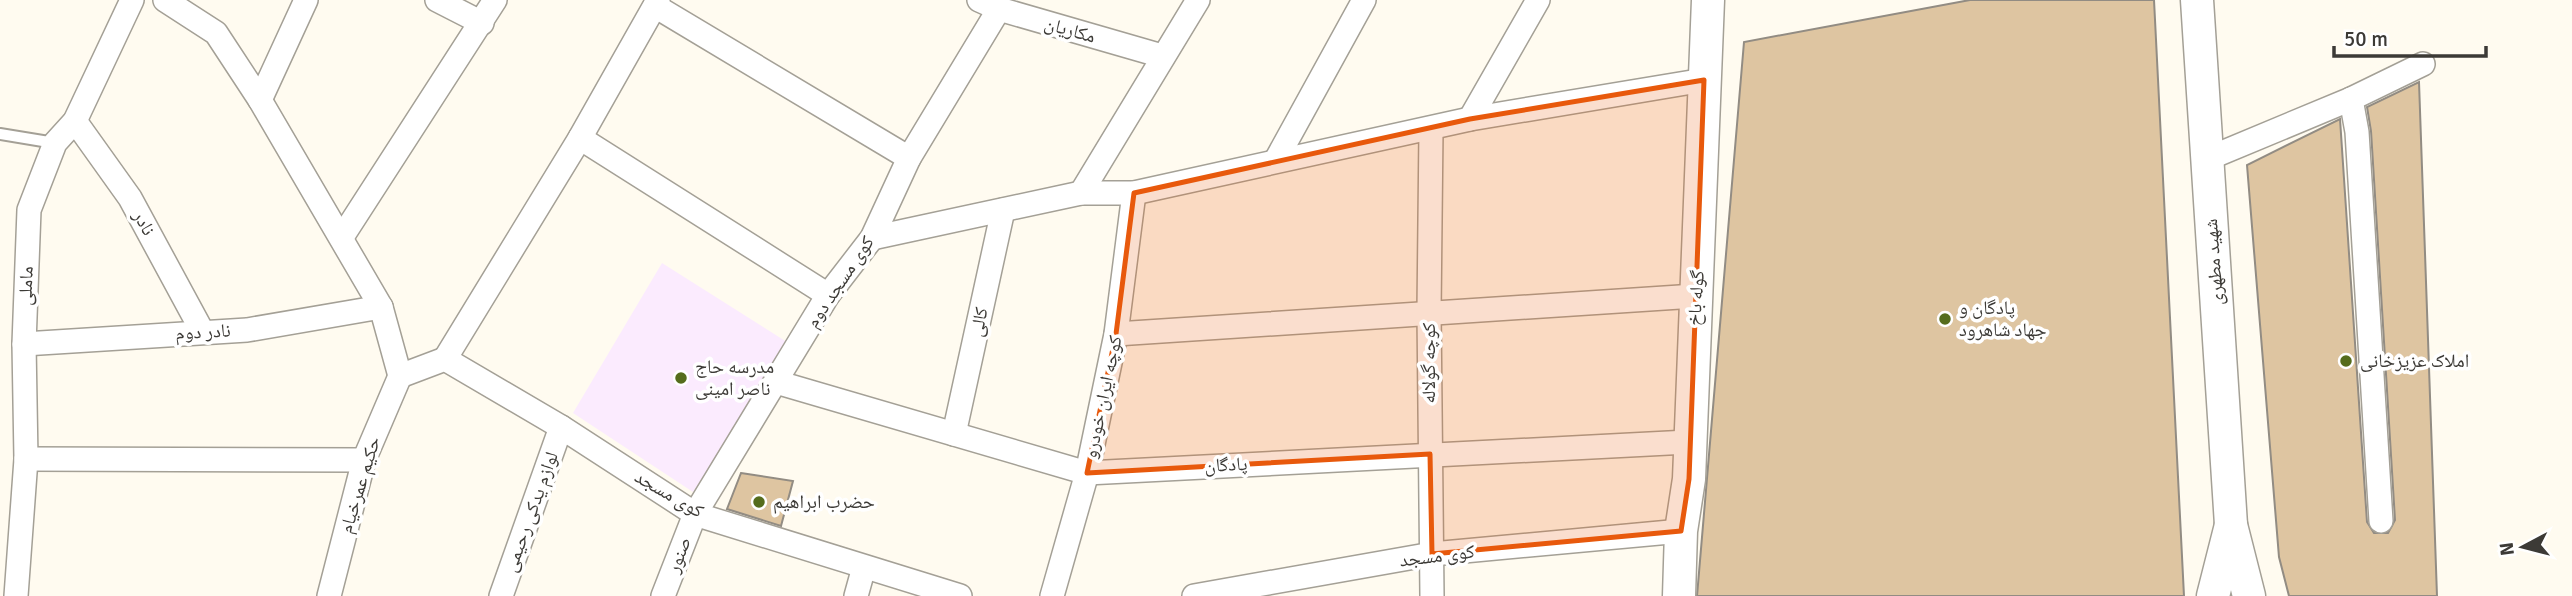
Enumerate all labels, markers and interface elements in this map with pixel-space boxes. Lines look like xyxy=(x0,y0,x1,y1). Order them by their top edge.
street label: مکاریان xyxy=(1042,11,1098,49)
scale bar xyxy=(2334,14,2486,58)
text: 50 m xyxy=(2344,26,2388,52)
street label: نادر xyxy=(127,205,161,240)
street label: شهید مطهری xyxy=(2199,218,2229,306)
street label: کوی مسجد دوم xyxy=(800,231,880,333)
street label: ماملی xyxy=(13,266,39,306)
street label: گوله باخ xyxy=(1682,269,1710,327)
place label: پادگان و جهاد شاهرود xyxy=(1959,296,2047,342)
street label: کالی xyxy=(964,305,994,339)
marker: پادگان و جهاد شاهرود xyxy=(1937,311,1953,327)
street label: نادر دوم xyxy=(175,319,231,346)
street label: کوچه گولاله xyxy=(1417,322,1441,403)
street label: کوچه ایران خودرو xyxy=(1078,333,1128,461)
place label: املاک عزیزخانی xyxy=(2360,349,2469,373)
marker: املاک عزیزخانی xyxy=(2338,353,2354,369)
place label: مدرسه حاج ناصر امینی xyxy=(695,355,774,401)
marker: مدرسه حاج ناصر امینی xyxy=(673,370,689,386)
street label: حکیم عمرخیام xyxy=(334,434,387,537)
street label: لوازم یدکی رحیمی xyxy=(498,449,565,576)
street label: پادگان xyxy=(1204,452,1248,478)
street label: کوی مسجد xyxy=(630,465,708,523)
place label: حضرب ابراهیم xyxy=(773,490,875,514)
marker: حضرب ابراهیم xyxy=(751,494,767,510)
north arrow xyxy=(2488,512,2558,582)
street label: صنور xyxy=(661,534,697,577)
street label: کوی مسجد xyxy=(1398,539,1476,573)
text: N xyxy=(2494,541,2520,557)

